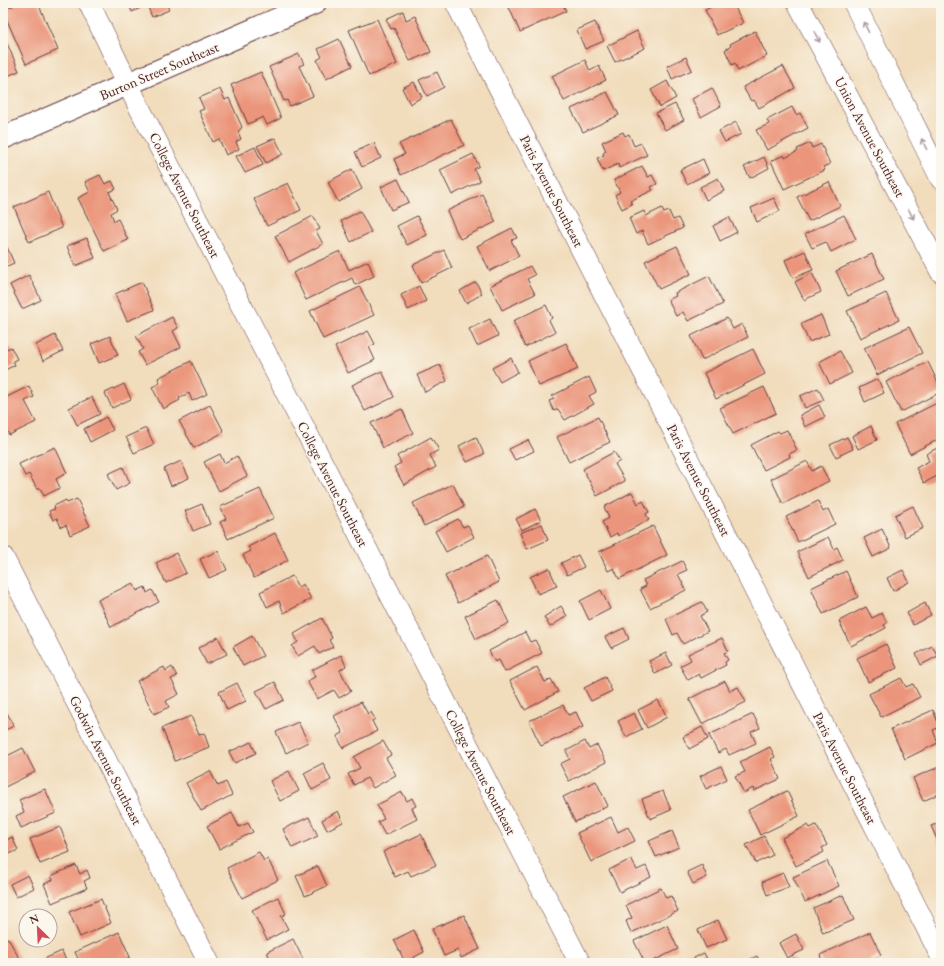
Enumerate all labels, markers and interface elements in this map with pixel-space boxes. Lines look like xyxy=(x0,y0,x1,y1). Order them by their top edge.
one-way arrow xyxy=(862,22,869,34)
one-way arrow xyxy=(813,31,821,43)
street label: Burton Street Southeast xyxy=(97,38,222,104)
street label: Union Avenue Southeast xyxy=(831,74,910,201)
street label: College Avenue Southeast xyxy=(146,129,225,261)
street label: Paris Avenue Southeast xyxy=(516,132,588,251)
one-way arrow xyxy=(920,138,927,150)
one-way arrow xyxy=(907,208,915,220)
street label: College Avenue Southeast xyxy=(294,418,373,550)
street label: Paris Avenue Southeast xyxy=(663,421,735,540)
street label: Godwin Avenue Southeast xyxy=(66,692,147,828)
street label: College Avenue Southeast xyxy=(442,706,521,838)
street label: Paris Avenue Southeast xyxy=(809,709,881,828)
north arrow xyxy=(18,908,58,948)
text: N xyxy=(27,911,41,927)

